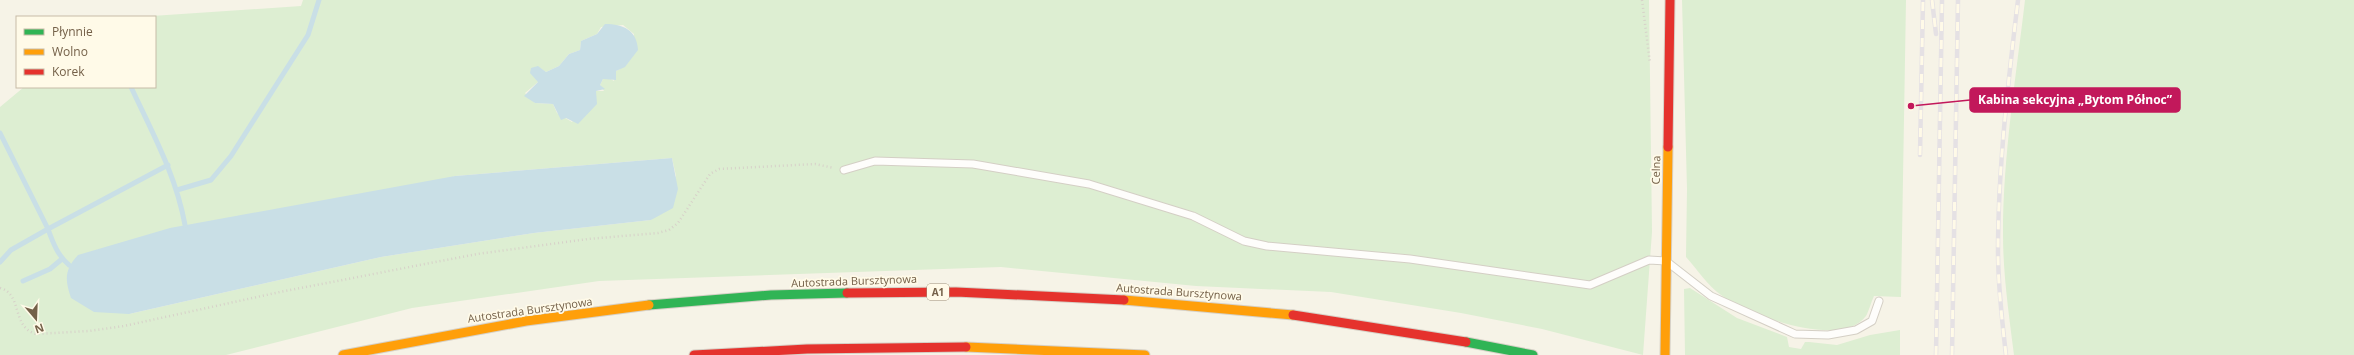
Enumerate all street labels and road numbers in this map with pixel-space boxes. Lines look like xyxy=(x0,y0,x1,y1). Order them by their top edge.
street label: Celna xyxy=(1648,155,1663,184)
street label: Autostrada Bursztynowa xyxy=(791,271,917,290)
street label: Autostrada Bursztynowa xyxy=(1116,280,1242,303)
road number: A1 xyxy=(927,284,949,300)
street label: Autostrada Bursztynowa xyxy=(467,293,593,326)

